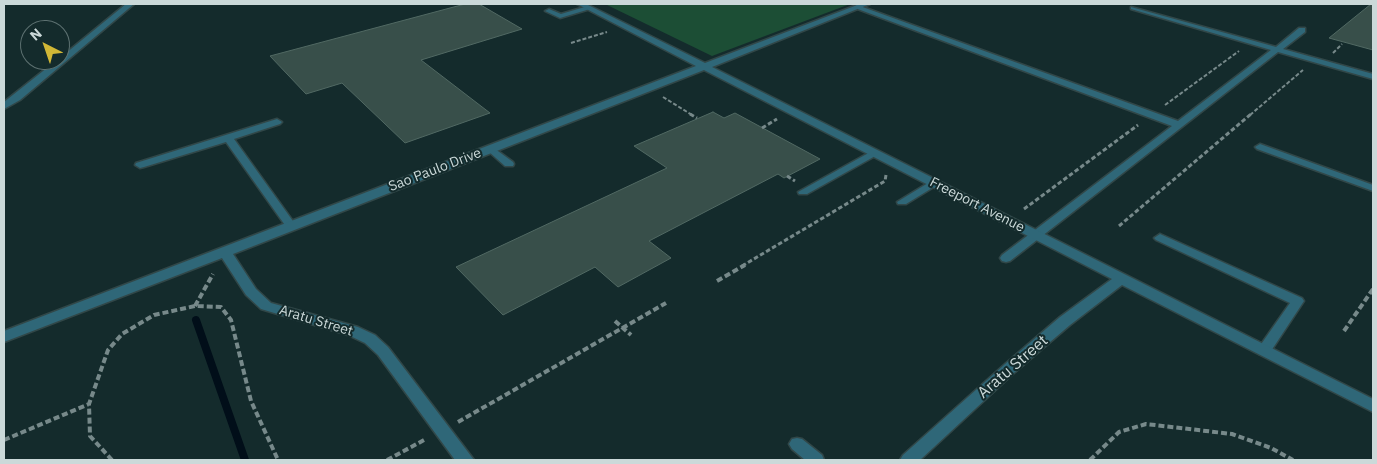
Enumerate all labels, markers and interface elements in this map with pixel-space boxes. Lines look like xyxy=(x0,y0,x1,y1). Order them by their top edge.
north arrow xyxy=(20,20,70,70)
text: N xyxy=(26,24,46,45)
street label: Sao Paulo Drive xyxy=(386,145,484,195)
street label: Freeport Avenue xyxy=(927,174,1027,236)
street label: Aratu Street xyxy=(277,302,355,340)
street label: Aratu Street xyxy=(974,331,1052,403)

